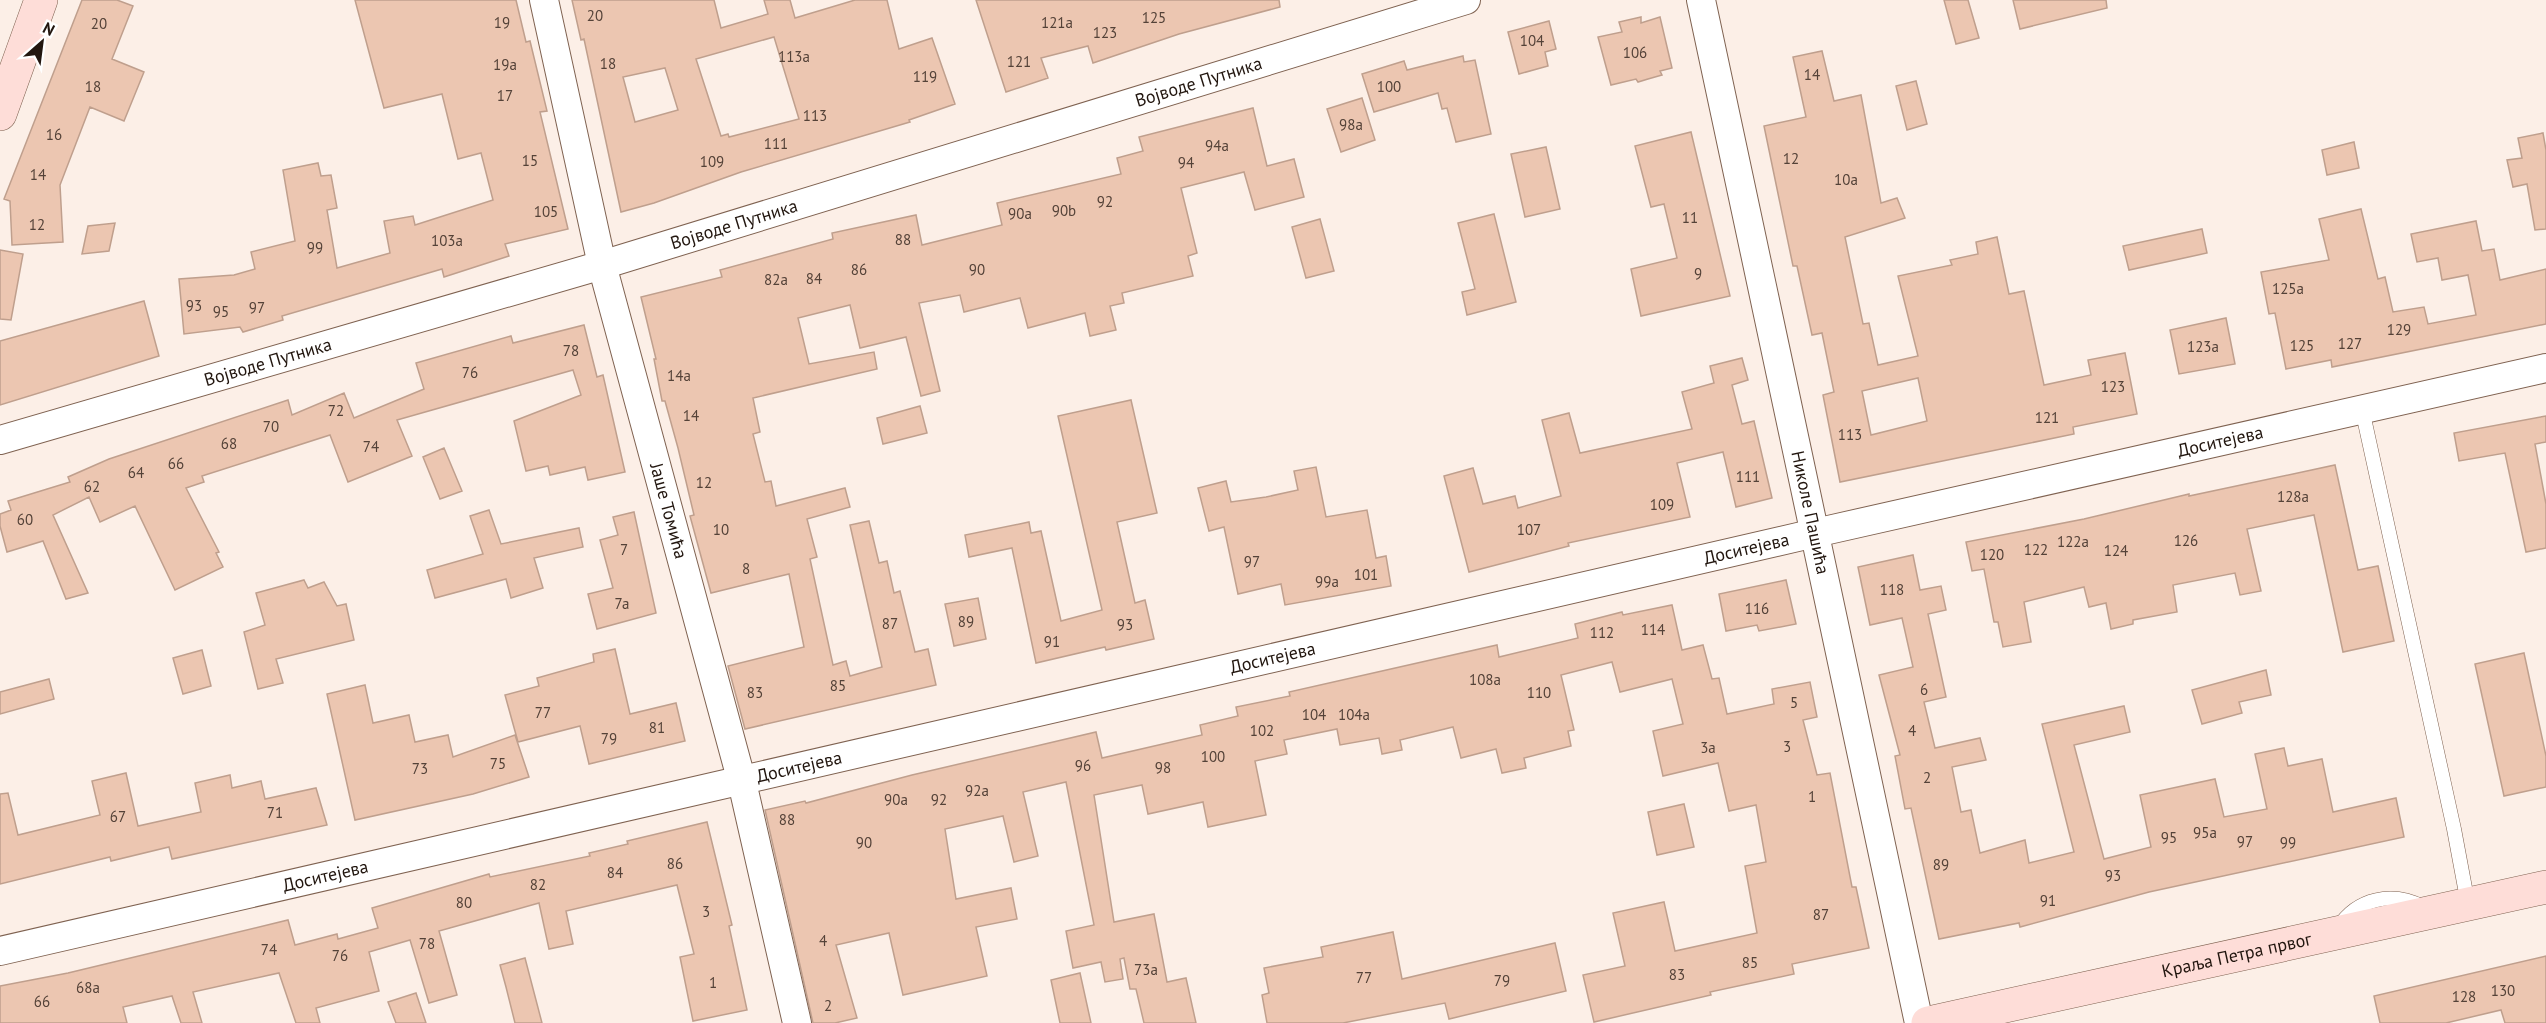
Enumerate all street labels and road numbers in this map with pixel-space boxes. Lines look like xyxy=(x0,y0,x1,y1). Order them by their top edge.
street label: Војводе Путника xyxy=(1132,51,1265,112)
street label: Војводе Путника xyxy=(667,194,800,254)
street label: Војводе Путника xyxy=(201,332,334,391)
street label: Доситејева xyxy=(2175,420,2265,462)
street label: Николе Пашића xyxy=(1786,449,1835,576)
street label: Јаше Томића xyxy=(645,459,693,561)
street label: Доситејева xyxy=(1701,527,1791,569)
street label: Доситејева xyxy=(1228,636,1318,678)
street label: Доситејева xyxy=(754,745,844,787)
street label: Доситејева xyxy=(280,855,370,897)
street label: Краља Петра првог xyxy=(2159,927,2314,982)

